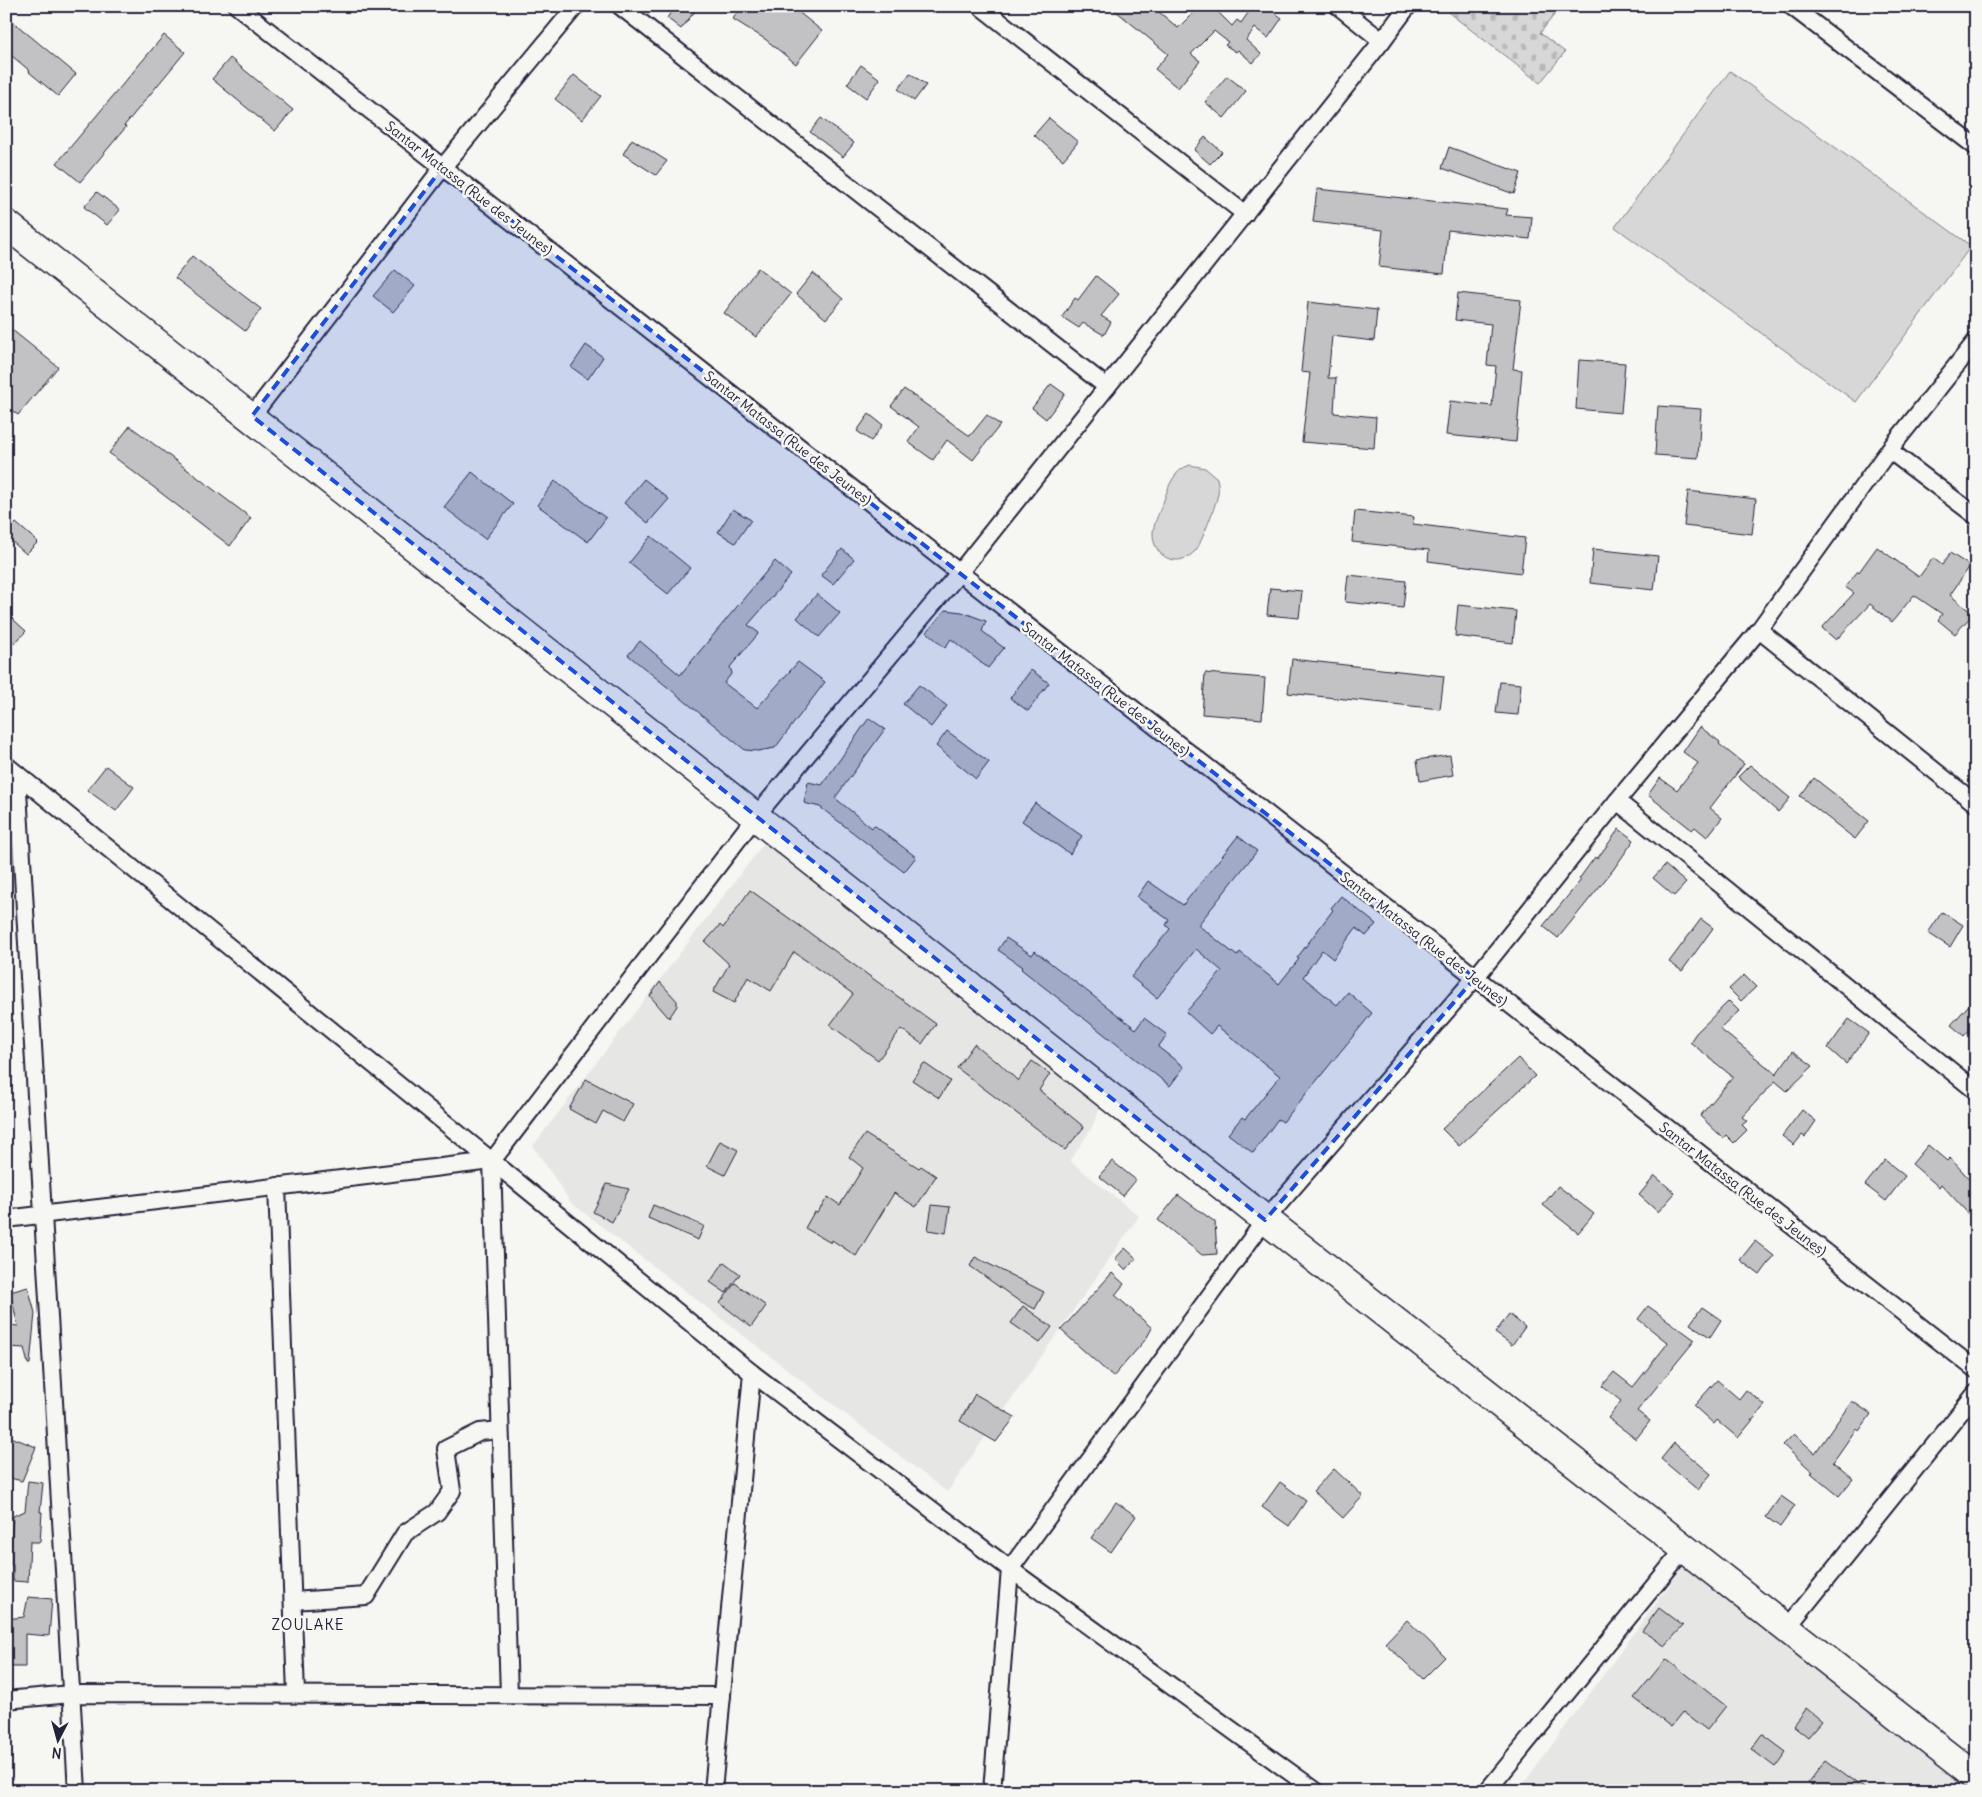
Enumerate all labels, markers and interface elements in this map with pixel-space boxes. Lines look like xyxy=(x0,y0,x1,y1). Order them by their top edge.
street label: Santar Matassa (Rue des Jeunes) xyxy=(382,117,556,259)
street label: Santar Matassa (Rue des Jeunes) xyxy=(701,367,875,509)
street label: Santar Matassa (Rue des Jeunes) xyxy=(1019,618,1193,760)
street label: Santar Matassa (Rue des Jeunes) xyxy=(1337,868,1511,1010)
street label: Santar Matassa (Rue des Jeunes) xyxy=(1656,1118,1830,1260)
district label: ZOULAKE xyxy=(272,1615,344,1634)
north arrow xyxy=(32,1714,82,1764)
text: N xyxy=(51,1743,62,1762)

